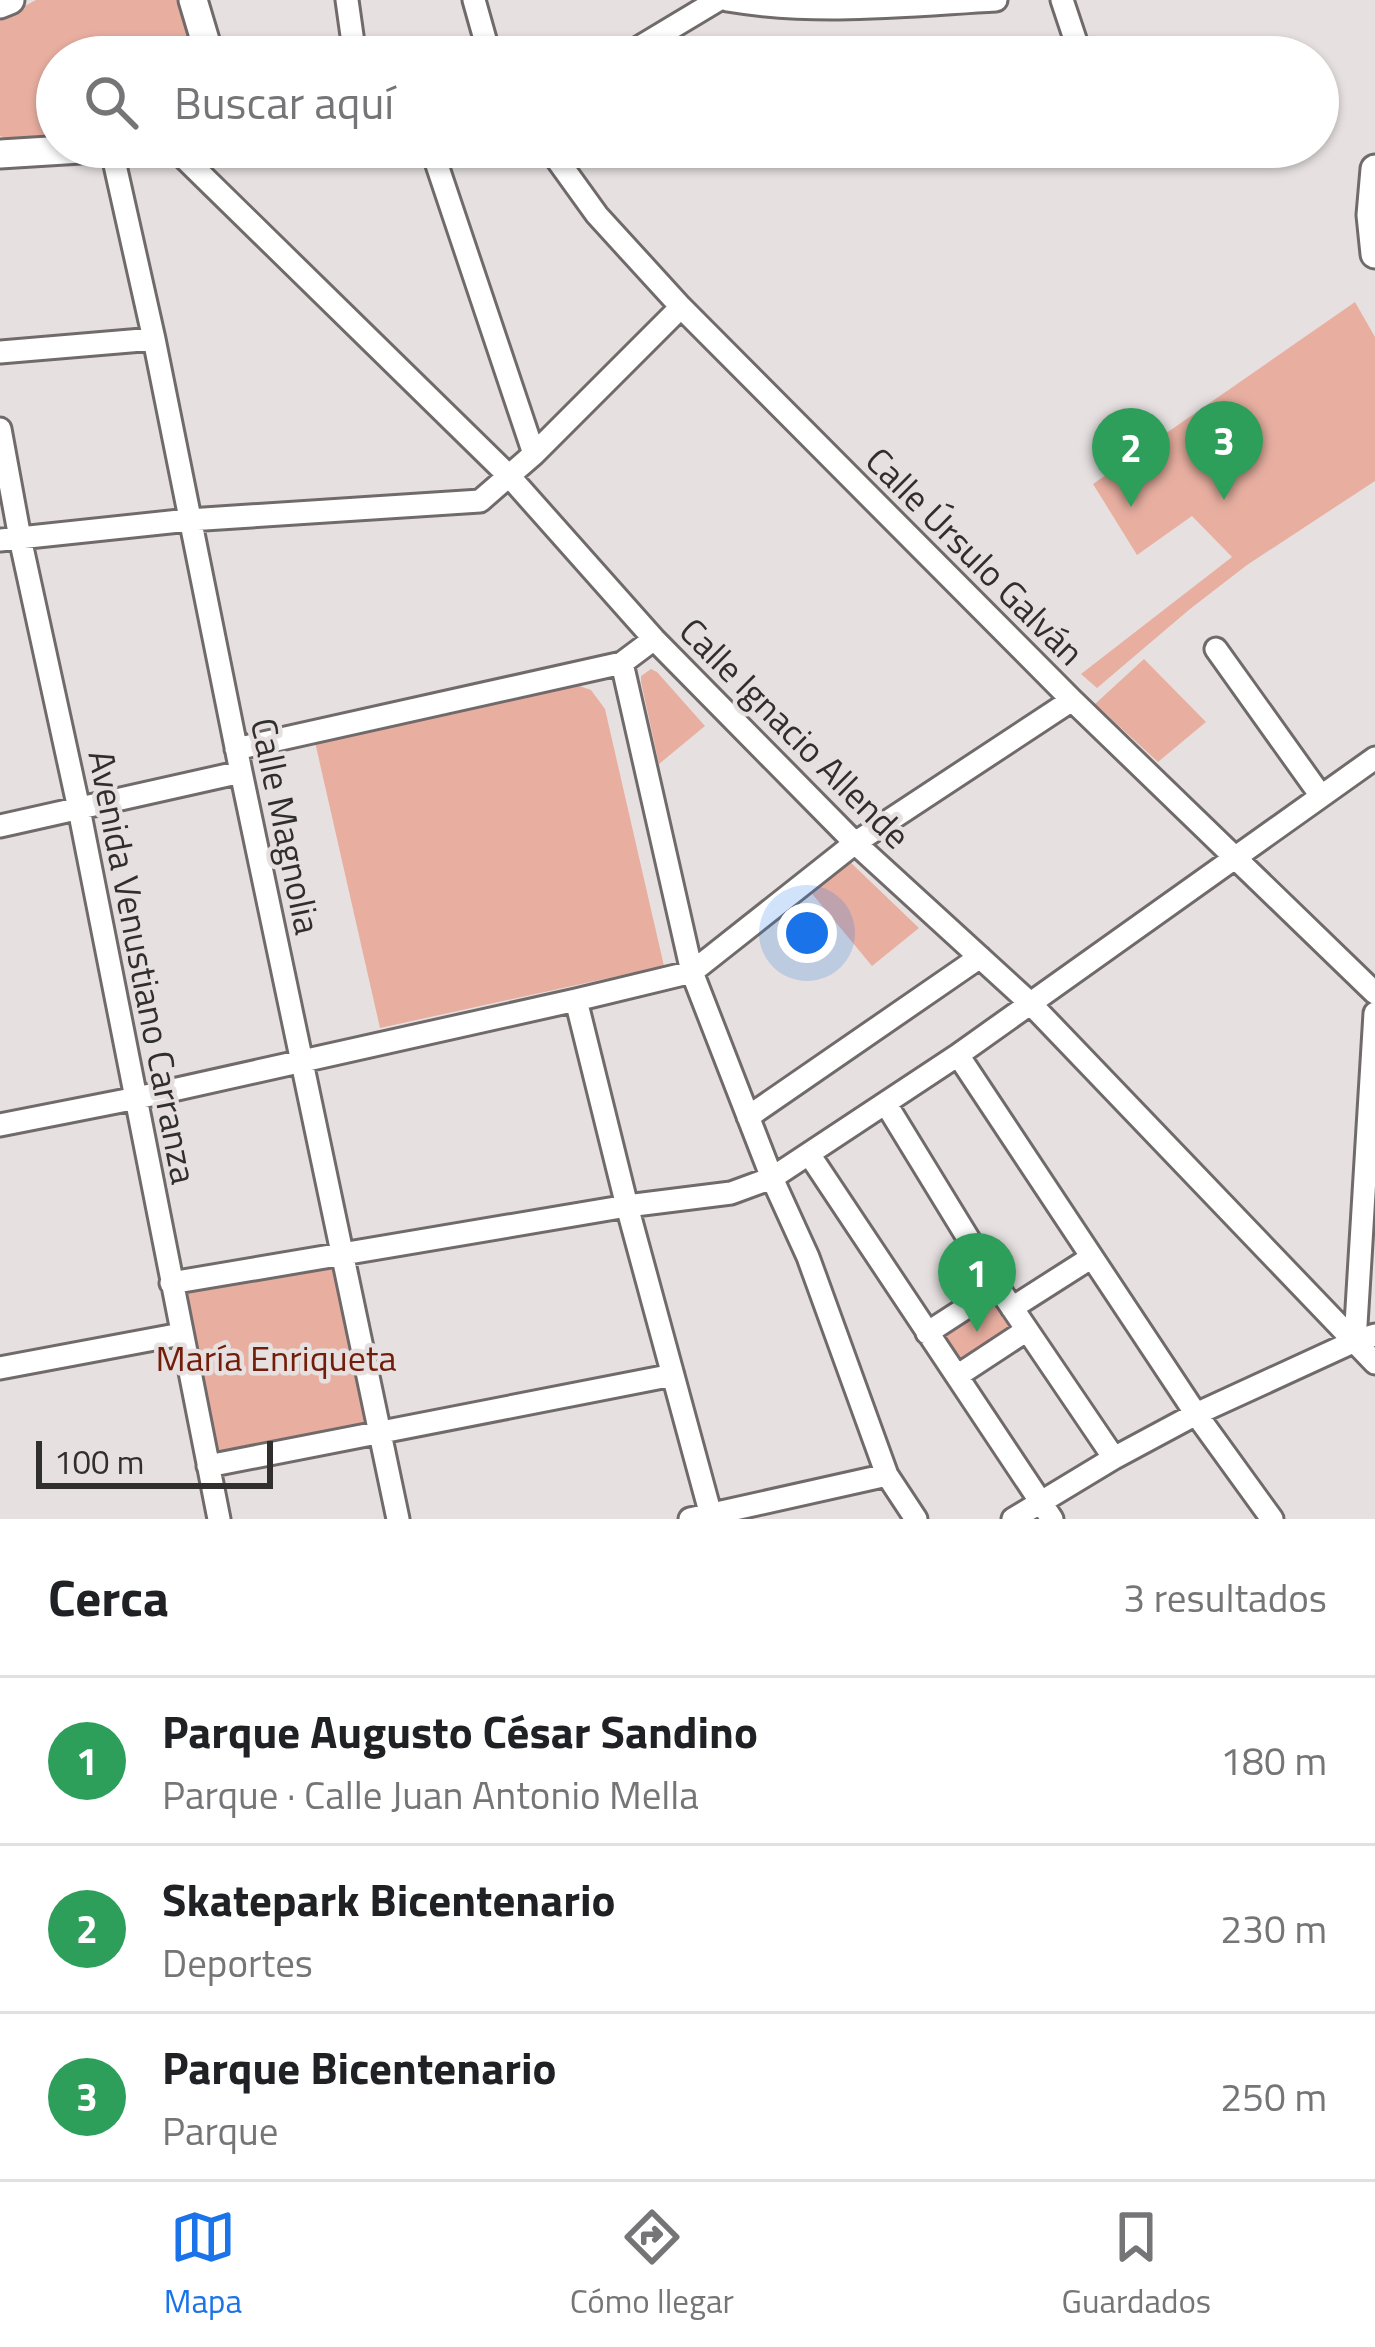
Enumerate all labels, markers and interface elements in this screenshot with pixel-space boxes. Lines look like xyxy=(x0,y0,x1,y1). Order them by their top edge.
search box xyxy=(36,36,1339,168)
text: Buscar aquí xyxy=(174,68,394,136)
icon: search xyxy=(78,69,144,135)
pin: 3 xyxy=(1185,401,1263,500)
pin: 2 xyxy=(1092,408,1170,507)
street label: Calle Úrsulo Galván xyxy=(853,434,1097,678)
street label: Calle Ignacio Allende xyxy=(667,604,924,861)
street label: Calle Magnolia xyxy=(237,713,336,939)
street label: Avenida Venustiano Carranza xyxy=(74,745,213,1188)
your location xyxy=(777,903,837,963)
pin: 1 xyxy=(938,1233,1016,1332)
park label: María Enriqueta xyxy=(156,1330,396,1385)
scale bar xyxy=(36,1435,273,1488)
text: 100 m xyxy=(54,1437,144,1487)
text: Cerca xyxy=(48,1558,169,1636)
text: 3 resultados xyxy=(1123,1568,1327,1627)
text: Parque Augusto César Sandino xyxy=(162,1697,758,1765)
text: 1 xyxy=(76,1731,98,1790)
text: 180 m xyxy=(1220,1731,1327,1790)
text: Parque · Calle Juan Antonio Mella xyxy=(162,1765,699,1824)
text: Skatepark Bicentenario xyxy=(162,1865,616,1933)
text: 2 xyxy=(76,1899,98,1958)
text: 230 m xyxy=(1220,1899,1327,1958)
text: Deportes xyxy=(162,1933,313,1992)
text: Parque Bicentenario xyxy=(162,2033,556,2101)
text: 3 xyxy=(76,2067,98,2126)
text: 250 m xyxy=(1220,2067,1327,2126)
text: Parque xyxy=(162,2101,278,2160)
tab: Mapa xyxy=(164,2204,242,2326)
tab: Cómo llegar xyxy=(570,2204,734,2326)
tab: Guardados xyxy=(1062,2204,1211,2326)

